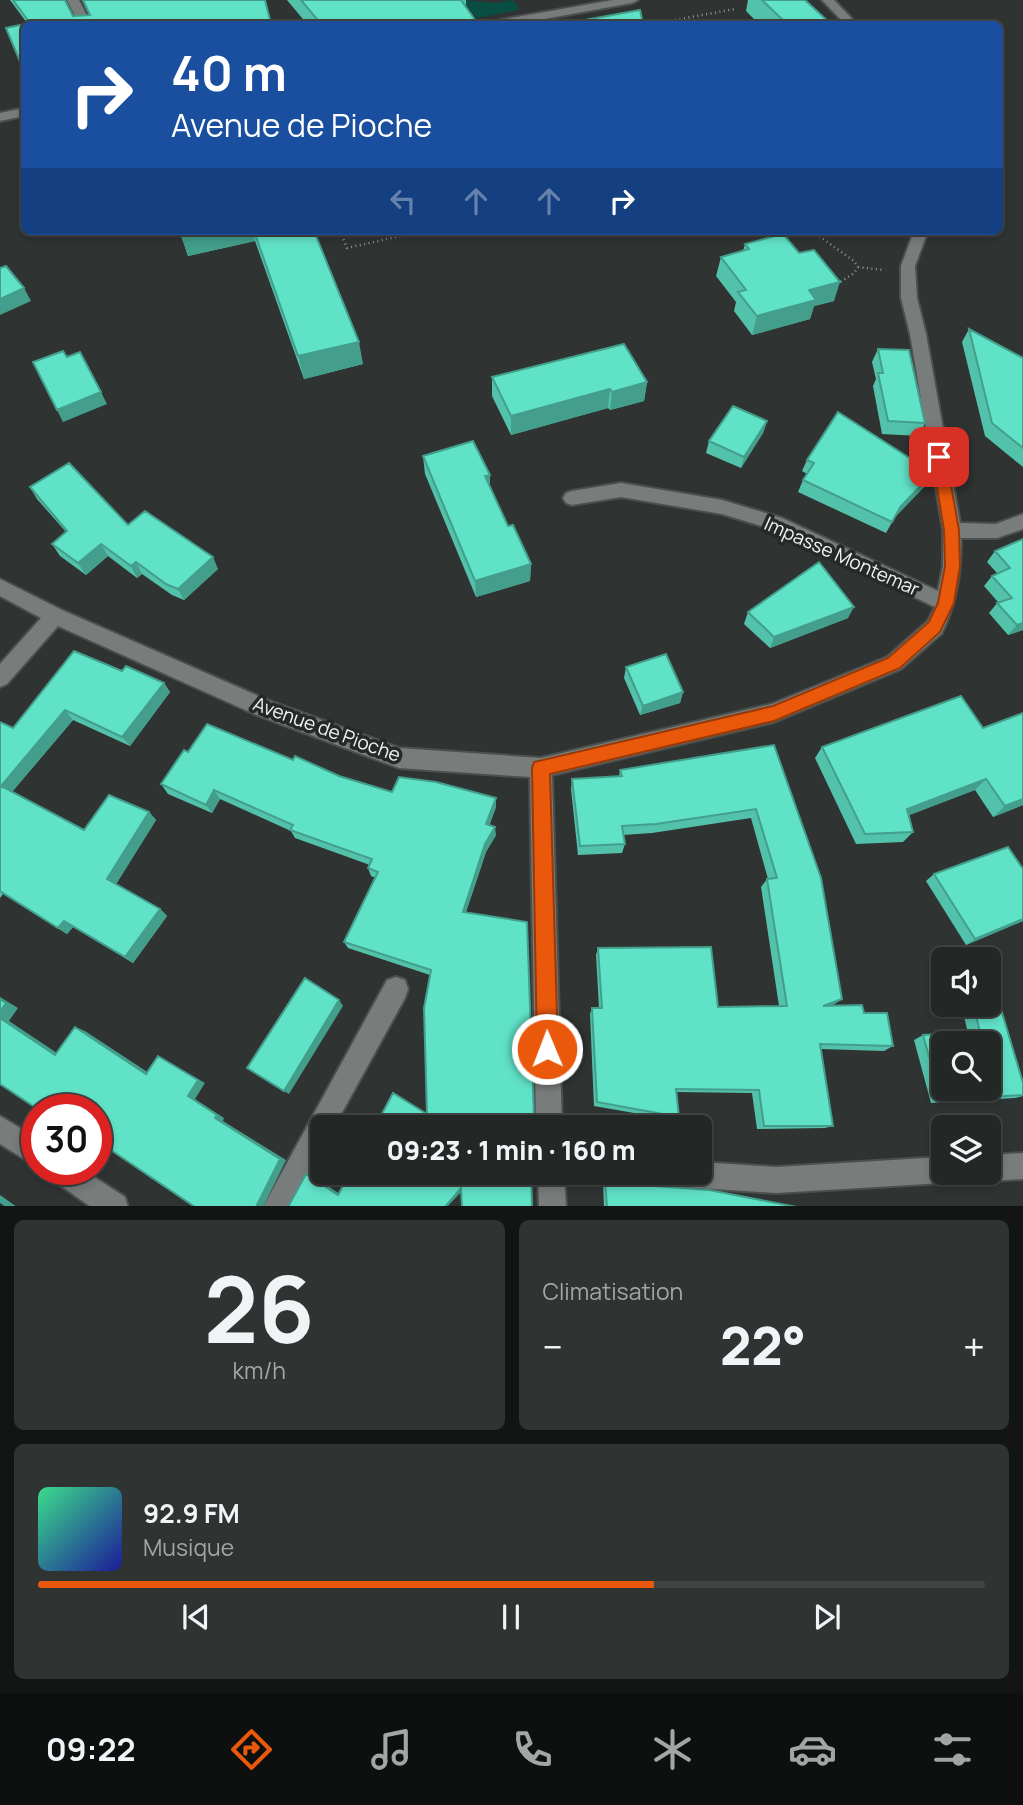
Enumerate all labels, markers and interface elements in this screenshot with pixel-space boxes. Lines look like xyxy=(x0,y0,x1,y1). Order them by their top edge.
text: 40 m xyxy=(171,39,287,106)
icon: right xyxy=(56,49,147,140)
text: Avenue de Pioche xyxy=(171,103,432,147)
icon: left xyxy=(384,182,422,220)
icon: ahead xyxy=(457,182,495,220)
icon: ahead xyxy=(530,182,568,220)
icon: right xyxy=(603,182,641,220)
pin xyxy=(909,427,969,487)
icon: arrive xyxy=(920,438,958,476)
street label: Impasse Montemar xyxy=(760,510,924,602)
street label: Avenue de Pioche xyxy=(250,690,404,768)
map controls xyxy=(931,947,1001,1185)
button: sound xyxy=(931,947,1001,1017)
position arrow xyxy=(510,1012,584,1086)
button: search xyxy=(931,1031,1001,1101)
speed limit sign: 30 xyxy=(21,1094,112,1185)
button: layers xyxy=(931,1115,1001,1185)
text: 09:23 · 1 min · 160 m xyxy=(387,1132,635,1168)
text: 26 xyxy=(204,1246,315,1370)
text: Climatisation xyxy=(543,1275,683,1307)
text: 22° xyxy=(720,1310,806,1381)
text: − xyxy=(543,1320,563,1372)
text: + xyxy=(963,1320,985,1372)
text: km/h xyxy=(233,1354,286,1386)
text: 92.9 FM xyxy=(143,1495,240,1531)
text: Musique xyxy=(143,1531,234,1563)
icon: previous xyxy=(177,1598,215,1636)
icon: pause xyxy=(492,1598,530,1636)
icon: next xyxy=(808,1598,846,1636)
icon: directions xyxy=(227,1725,276,1774)
icon: music xyxy=(367,1725,416,1774)
icon: phone xyxy=(508,1725,557,1774)
icon: climate xyxy=(648,1725,697,1774)
icon: car xyxy=(788,1725,837,1774)
icon: filters xyxy=(928,1725,977,1774)
text: 09:22 xyxy=(46,1727,136,1771)

